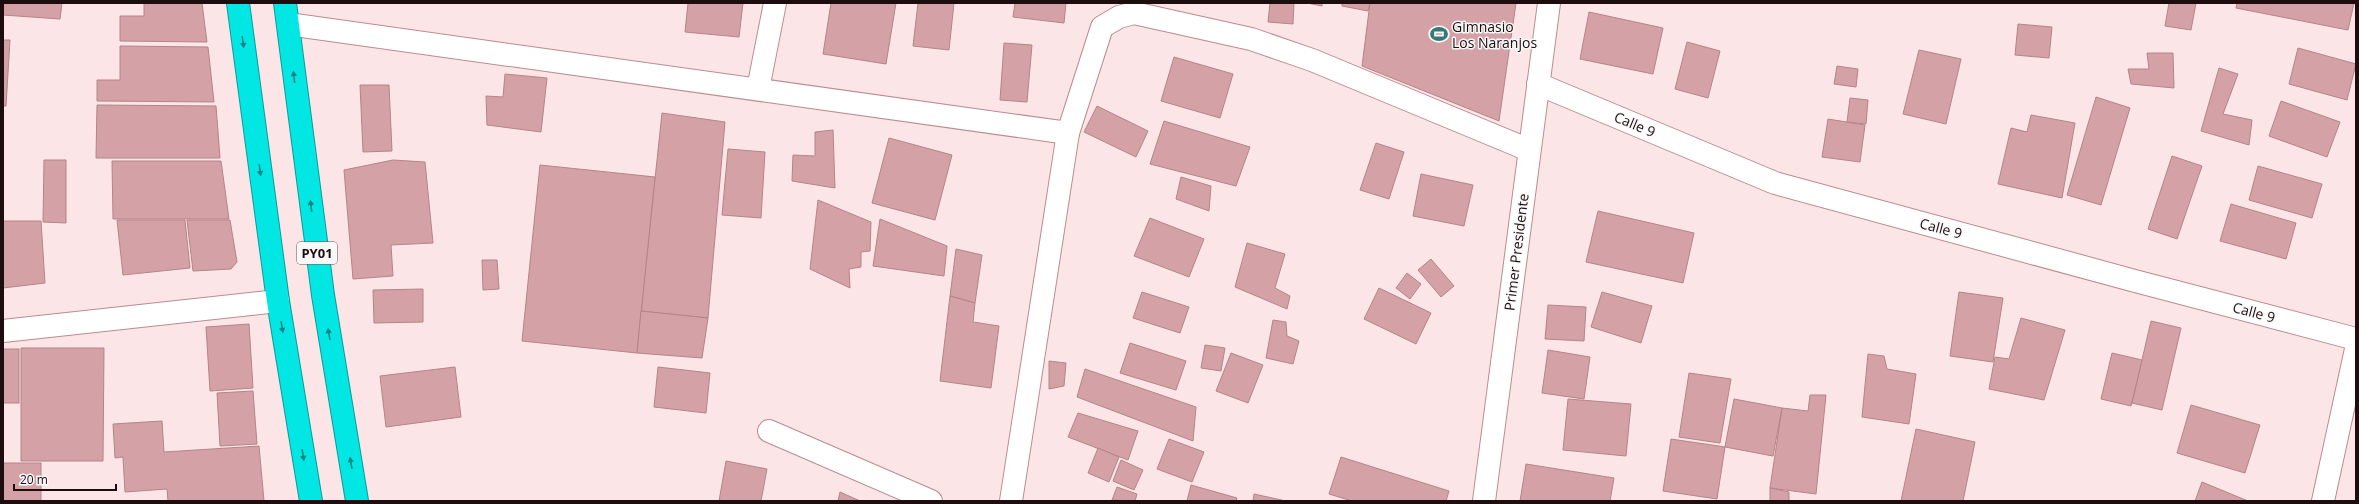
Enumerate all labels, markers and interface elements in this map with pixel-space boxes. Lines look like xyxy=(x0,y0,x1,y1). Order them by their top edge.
place label: Gimnasio Los Naranjos xyxy=(1452,17,1537,52)
sports icon: Gimnasio Los Naranjos xyxy=(1429,24,1449,44)
one-way arrow xyxy=(240,36,246,48)
one-way arrow xyxy=(291,71,298,83)
street label: Calle 9 xyxy=(1611,107,1659,141)
one-way arrow xyxy=(257,164,263,177)
street label: Primer Presidente xyxy=(1499,192,1533,312)
one-way arrow xyxy=(308,200,314,212)
street label: Calle 9 xyxy=(1918,213,1964,243)
road number: PY01 xyxy=(297,242,337,264)
street label: Calle 9 xyxy=(2231,297,2277,327)
one-way arrow xyxy=(279,321,285,333)
one-way arrow xyxy=(326,328,332,340)
one-way arrow xyxy=(300,449,306,461)
one-way arrow xyxy=(348,456,354,469)
scale bar xyxy=(14,466,116,492)
text: 20 m xyxy=(20,471,48,488)

